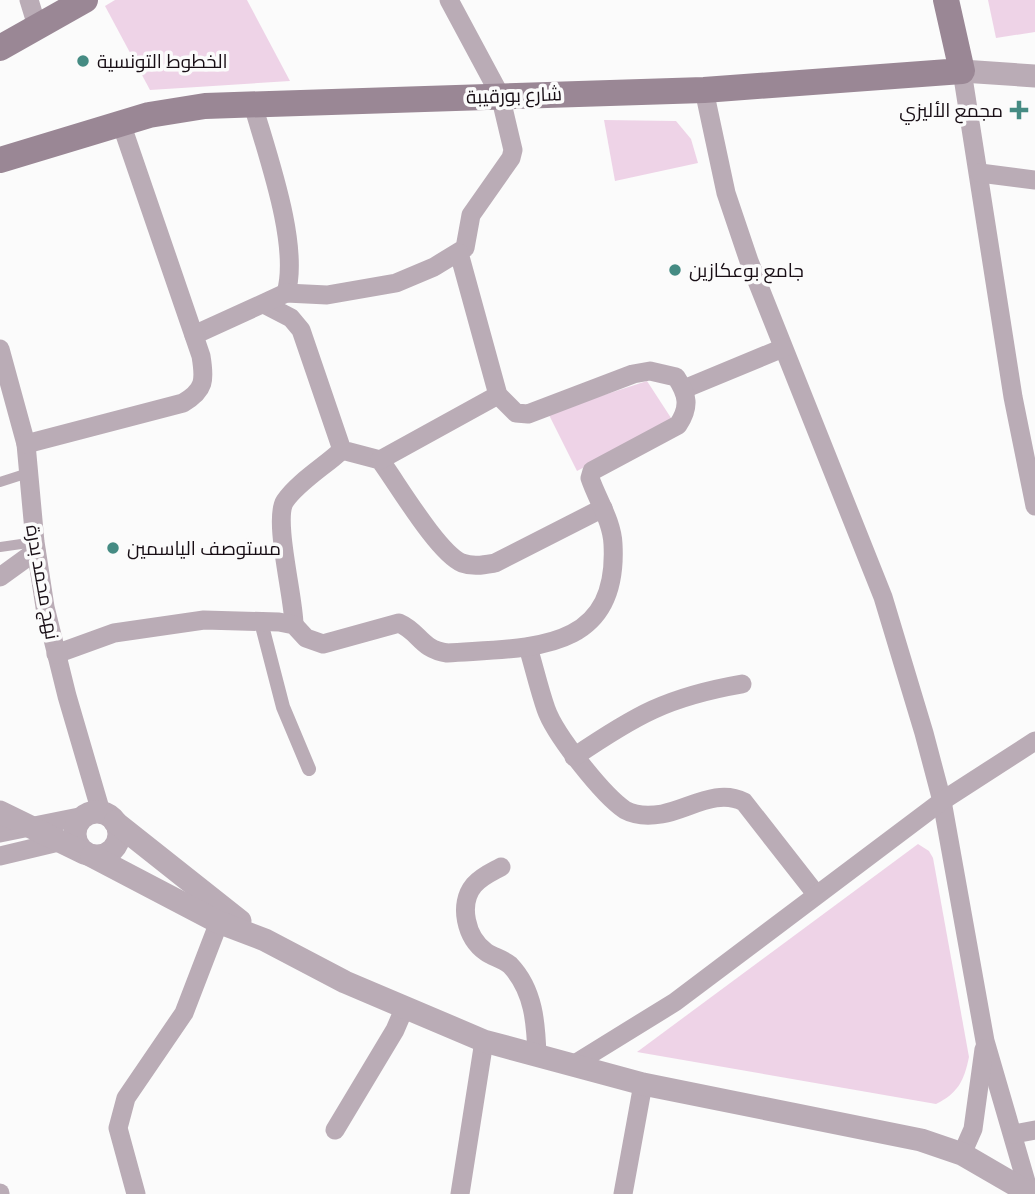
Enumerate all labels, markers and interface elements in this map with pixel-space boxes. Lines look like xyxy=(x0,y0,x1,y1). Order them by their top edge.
place label: الخطوط التونسية xyxy=(97,50,228,73)
marker: الخطوط التونسية xyxy=(75,53,91,69)
street label: شارع بورقيبة xyxy=(466,82,562,111)
place label: مجمع الأليزي xyxy=(899,99,1003,125)
marker: مجمع الأليزي xyxy=(1009,100,1029,120)
place label: جامع بوعكازين xyxy=(689,259,804,284)
marker: جامع بوعكازين xyxy=(667,262,683,278)
street label: نهج محمد بدرة xyxy=(19,523,64,642)
place label: مستوصف الياسمين xyxy=(127,537,281,560)
marker: مستوصف الياسمين xyxy=(105,540,121,556)

